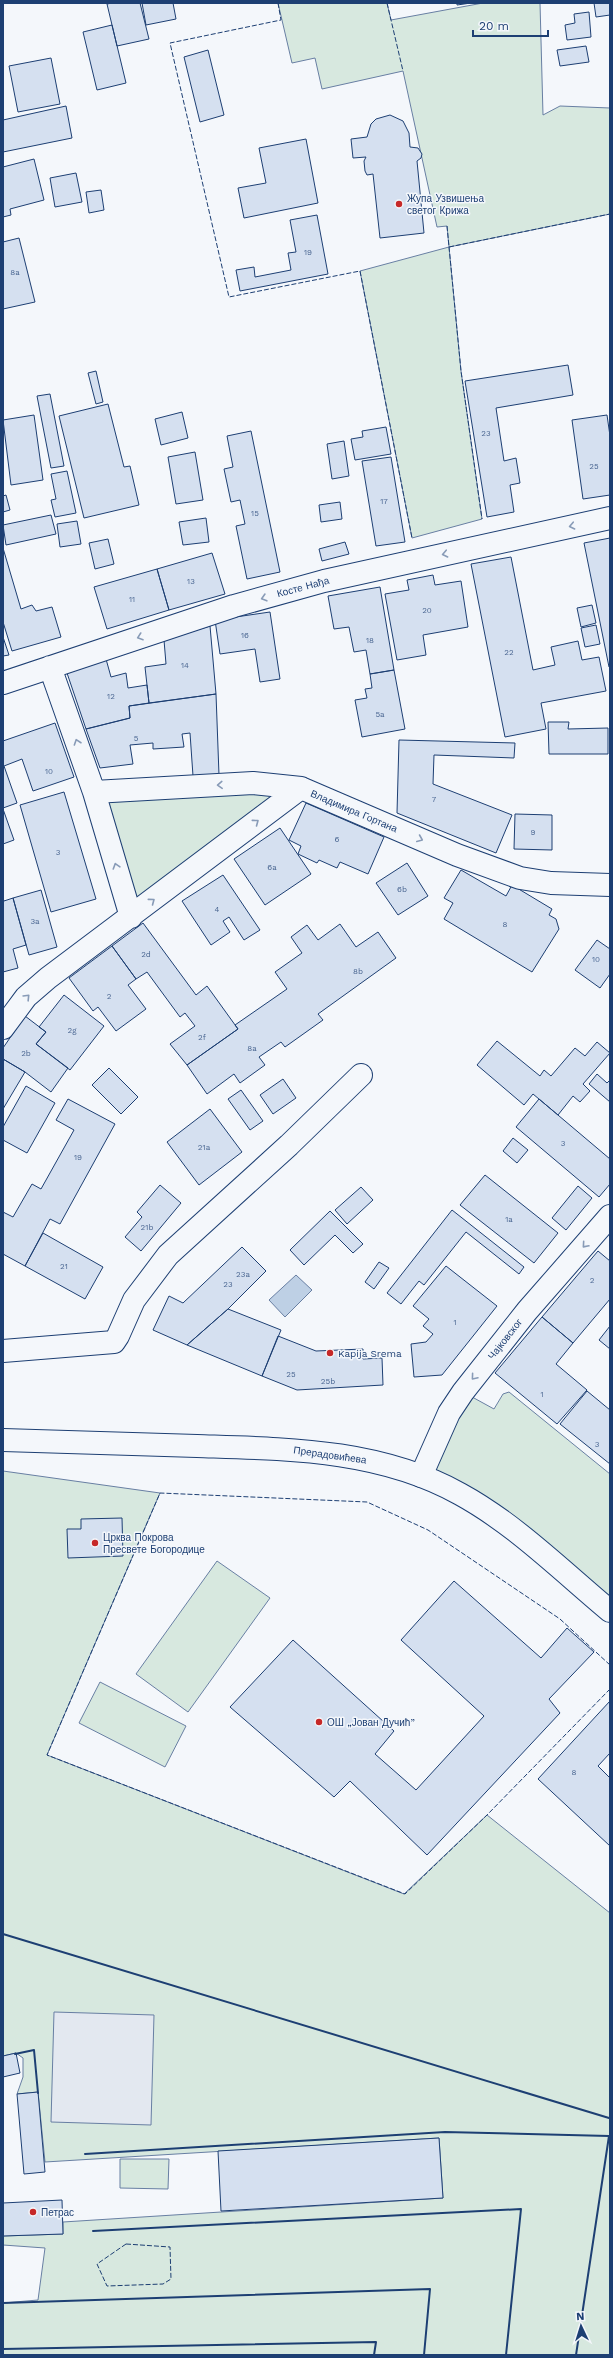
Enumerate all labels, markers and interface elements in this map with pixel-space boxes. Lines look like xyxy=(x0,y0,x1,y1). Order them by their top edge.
scale bar xyxy=(473,12,548,38)
text: 20 m xyxy=(479,19,509,33)
place label: Жупа Узвишења светог Крижа xyxy=(407,193,484,216)
marker: Жупа Узвишења светог Крижа xyxy=(394,199,404,209)
house number: 19 xyxy=(304,248,312,257)
house number: 8a xyxy=(10,268,20,277)
house number: 23 xyxy=(481,429,491,438)
house number: 25 xyxy=(589,462,599,471)
house number: 17 xyxy=(380,497,388,506)
house number: 15 xyxy=(251,509,259,518)
one-way arrow xyxy=(569,522,575,530)
one-way arrow xyxy=(442,550,448,558)
street label: Косте Нађа xyxy=(276,575,331,599)
house number: 13 xyxy=(187,577,195,586)
one-way arrow xyxy=(261,593,268,602)
house number: 11 xyxy=(129,595,135,604)
house number: 20 xyxy=(422,606,432,615)
house number: 16 xyxy=(241,631,249,640)
one-way arrow xyxy=(137,632,144,640)
house number: 18 xyxy=(366,636,374,645)
house number: 22 xyxy=(504,648,514,657)
house number: 14 xyxy=(181,661,189,670)
house number: 12 xyxy=(107,692,115,701)
house number: 5a xyxy=(375,710,385,719)
house number: 5 xyxy=(134,734,139,743)
one-way arrow xyxy=(73,739,81,746)
house number: 10 xyxy=(45,767,53,776)
one-way arrow xyxy=(217,780,223,789)
street label: Владимира Гортана xyxy=(309,788,399,834)
house number: 7 xyxy=(432,795,437,804)
one-way arrow xyxy=(251,820,258,827)
house number: 9 xyxy=(531,828,536,837)
one-way arrow xyxy=(416,834,424,842)
house number: 6 xyxy=(335,835,340,844)
house number: 3 xyxy=(56,848,61,857)
one-way arrow xyxy=(112,863,121,870)
house number: 6a xyxy=(267,863,277,872)
house number: 6b xyxy=(397,885,407,894)
one-way arrow xyxy=(148,899,155,906)
house number: 4 xyxy=(215,905,220,914)
house number: 3a xyxy=(30,917,40,926)
house number: 8 xyxy=(503,920,508,929)
house number: 2d xyxy=(141,950,151,959)
house number: 10 xyxy=(592,955,600,964)
house number: 8b xyxy=(353,967,363,976)
house number: 2 xyxy=(107,992,112,1001)
one-way arrow xyxy=(22,994,30,1002)
house number: 2g xyxy=(68,1026,77,1035)
house number: 2f xyxy=(198,1033,207,1042)
house number: 8a xyxy=(247,1044,257,1053)
house number: 2b xyxy=(21,1049,31,1058)
house number: 3 xyxy=(561,1139,566,1148)
house number: 21a xyxy=(198,1143,211,1152)
house number: 19 xyxy=(74,1153,82,1162)
house number: 1a xyxy=(505,1215,513,1224)
house number: 21b xyxy=(141,1223,153,1232)
one-way arrow xyxy=(582,1241,589,1248)
house number: 21 xyxy=(60,1262,68,1271)
house number: 23a xyxy=(236,1270,250,1279)
house number: 2 xyxy=(590,1276,595,1285)
house number: 23 xyxy=(223,1280,233,1289)
street label: Чајковског xyxy=(486,1316,524,1361)
house number: 1 xyxy=(453,1318,457,1327)
marker: Kapija Srema xyxy=(325,1348,335,1358)
place label: Kapija Srema xyxy=(338,1348,402,1359)
house number: 25 xyxy=(286,1370,296,1379)
one-way arrow xyxy=(472,1372,479,1380)
house number: 25b xyxy=(321,1377,335,1386)
house number: 1 xyxy=(540,1390,544,1399)
house number: 3 xyxy=(595,1440,600,1449)
street label: Прерадовићева xyxy=(293,1444,368,1466)
place label: Црква Покрова Пресвете Богородице xyxy=(103,1532,205,1555)
marker: Црква Покрова Пресвете Богородице xyxy=(90,1538,100,1548)
marker: ОШ „Јован Дучић” xyxy=(314,1717,324,1727)
place label: ОШ „Јован Дучић” xyxy=(327,1717,415,1728)
house number: 8 xyxy=(572,1768,577,1777)
marker: Петрас xyxy=(28,2207,38,2217)
place label: Петрас xyxy=(41,2207,74,2218)
north arrow xyxy=(561,2306,601,2346)
text: N xyxy=(576,2310,585,2323)

